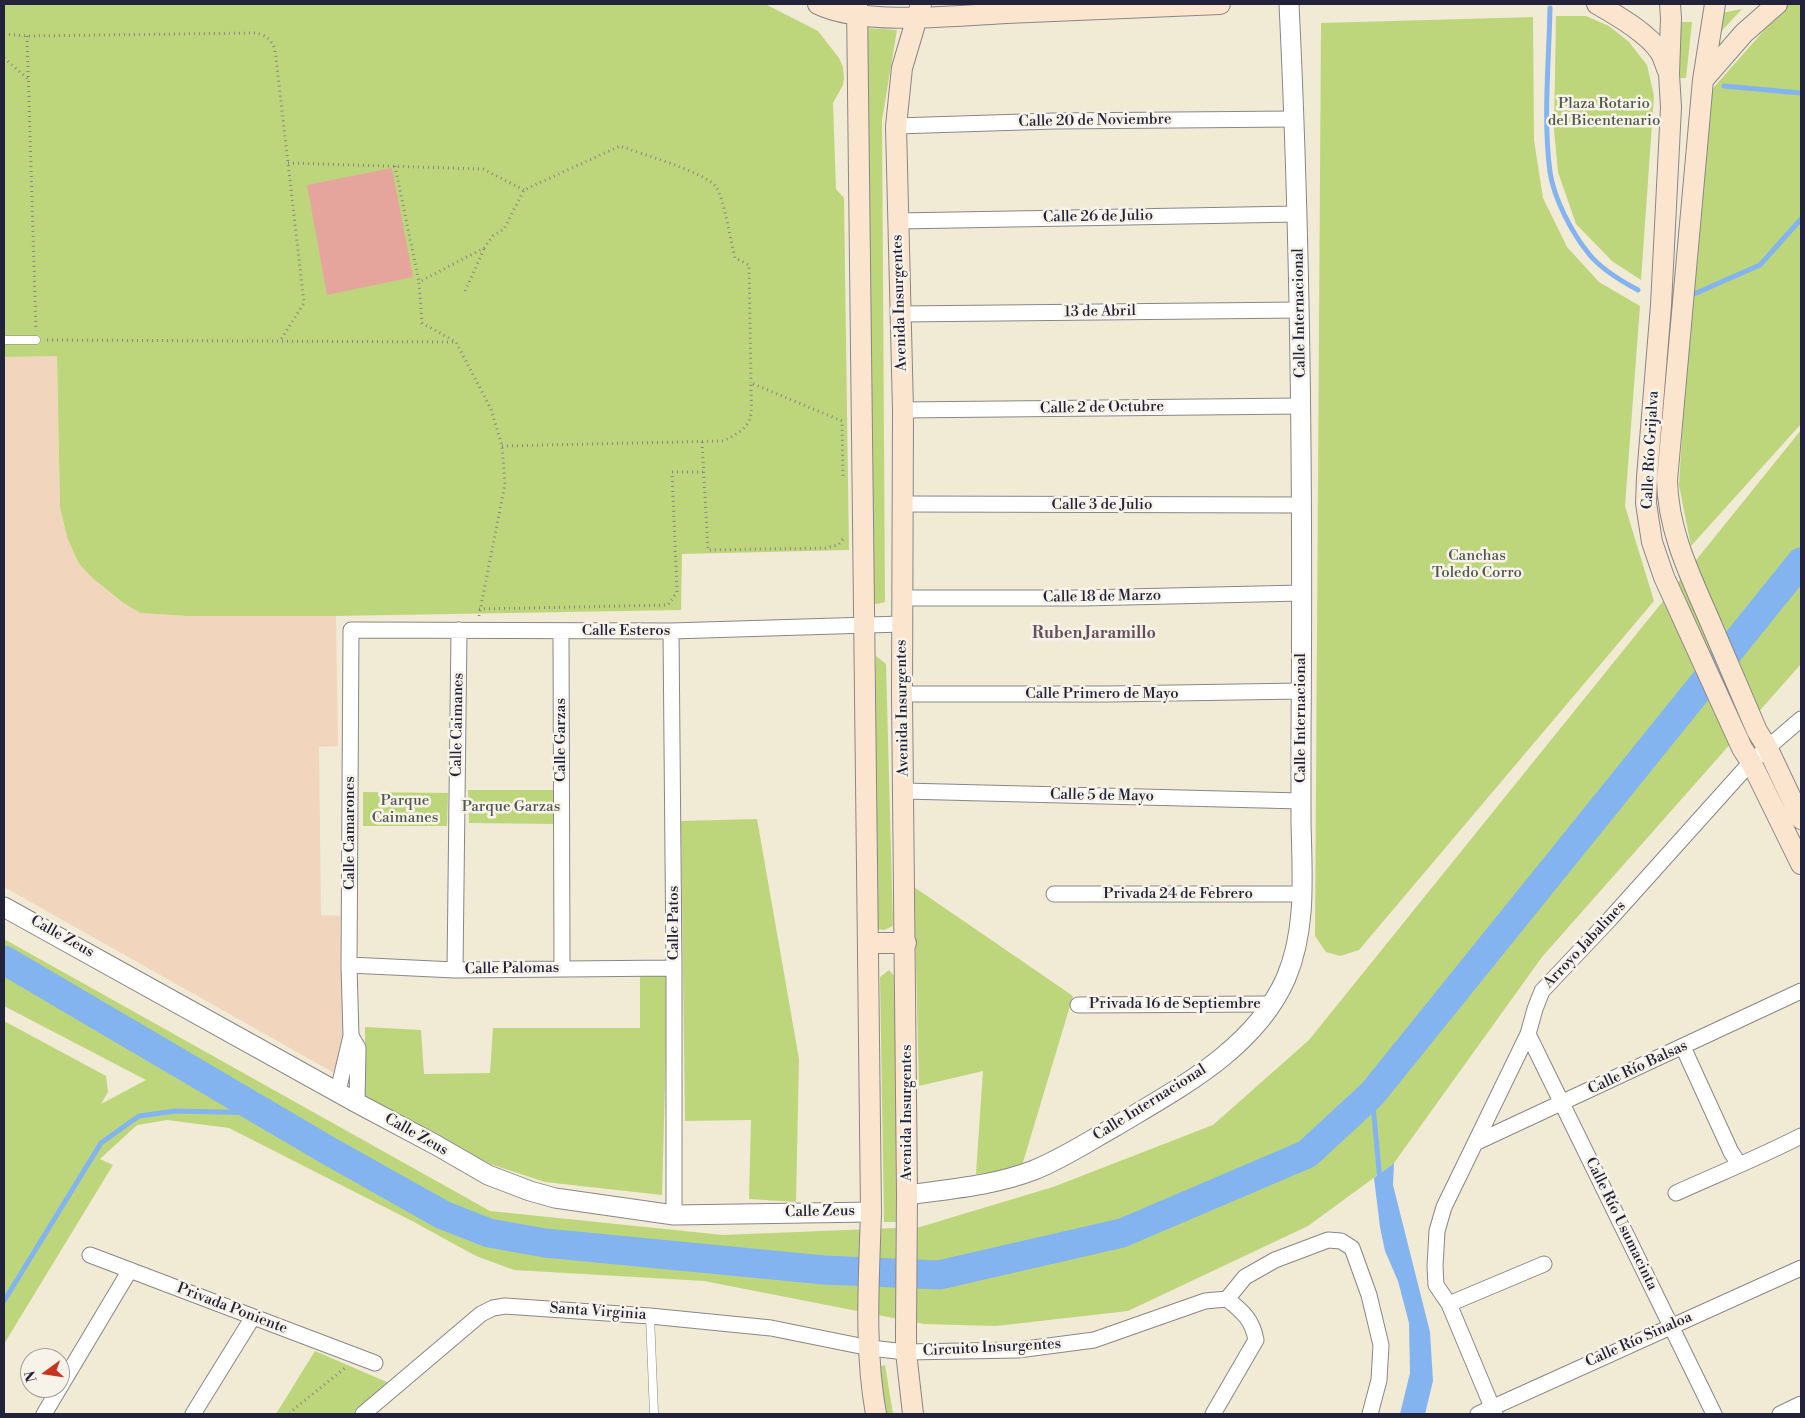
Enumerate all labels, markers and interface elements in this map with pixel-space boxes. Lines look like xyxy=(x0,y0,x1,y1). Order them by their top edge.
park label: Plaza Rotario del Bicentenario xyxy=(1548,95,1660,130)
street label: Calle 20 de Noviembre xyxy=(1018,111,1172,131)
street label: Calle 26 de Julio xyxy=(1043,207,1153,227)
street label: Avenida Insurgentes xyxy=(889,234,911,372)
street label: Calle Internacional xyxy=(1290,248,1310,378)
street label: 13 de Abril xyxy=(1064,302,1136,322)
street label: Calle Río Grijalva xyxy=(1639,390,1663,510)
street label: Calle 2 de Octubre xyxy=(1040,398,1164,418)
street label: Calle 3 de Julio xyxy=(1052,496,1152,514)
park label: Canchas Toledo Corro xyxy=(1432,547,1522,582)
street label: Calle 18 de Marzo xyxy=(1043,587,1161,607)
street label: Calle Esteros xyxy=(582,622,670,640)
district label: Ruben Jaramillo xyxy=(1032,624,1156,644)
street label: Avenida Insurgentes xyxy=(893,639,913,777)
street label: Calle Internacional xyxy=(1292,653,1310,783)
street label: Calle Caimanes xyxy=(448,673,468,777)
street label: Calle Primero de Mayo xyxy=(1025,685,1179,703)
street label: Calle Garzas xyxy=(552,698,570,782)
street label: Calle Camarones xyxy=(341,776,359,890)
street label: Calle 5 de Mayo xyxy=(1050,786,1154,806)
park label: Parque Caimanes xyxy=(372,792,438,827)
park label: Parque Garzas xyxy=(462,798,560,816)
street label: Privada 24 de Febrero xyxy=(1103,885,1253,903)
street label: Calle Patos xyxy=(665,886,683,960)
street label: Arroyo Jabalines xyxy=(1540,898,1630,992)
street label: Calle Zeus xyxy=(27,912,97,962)
street label: Calle Palomas xyxy=(465,959,559,979)
street label: Privada 16 de Septiembre xyxy=(1089,995,1261,1013)
street label: Calle Río Balsas xyxy=(1585,1037,1691,1099)
street label: Avenida Insurgentes xyxy=(898,1044,916,1182)
street label: Calle Internacional xyxy=(1090,1061,1210,1145)
street label: Calle Zeus xyxy=(381,1110,451,1160)
street label: Calle Río Usumacinta xyxy=(1581,1155,1661,1293)
street label: Calle Zeus xyxy=(785,1202,855,1222)
street label: Privada Poniente xyxy=(174,1280,290,1338)
street label: Santa Virginia xyxy=(549,1300,647,1324)
street label: Calle Río Sinaloa xyxy=(1583,1308,1695,1372)
street label: Circuito Insurgentes xyxy=(922,1335,1062,1361)
north arrow xyxy=(20,1348,70,1398)
text: N xyxy=(21,1369,41,1384)

